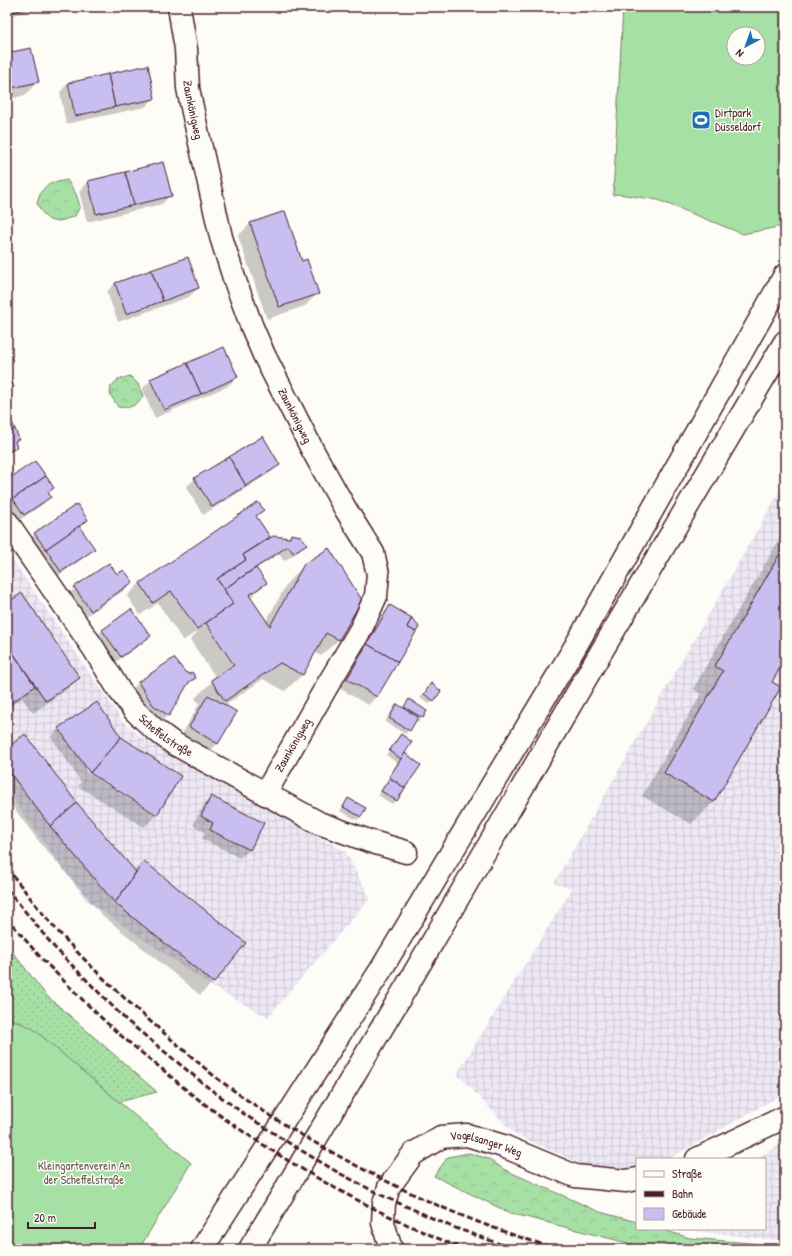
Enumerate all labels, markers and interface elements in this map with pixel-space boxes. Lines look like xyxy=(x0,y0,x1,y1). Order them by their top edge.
north arrow xyxy=(726,26,766,66)
text: N xyxy=(733,46,746,61)
street label: Zaunkönigweg xyxy=(180,80,208,141)
place label: Dirtpark Düsseldorf xyxy=(715,104,762,135)
sports icon: Dirtpark Düsseldorf xyxy=(690,109,712,131)
street label: Zaunkönigweg xyxy=(274,385,317,446)
street label: Scheffelstraße xyxy=(135,710,196,761)
street label: Zaunkönigweg xyxy=(270,715,315,775)
street label: Vogelsanger Weg xyxy=(449,1126,525,1161)
park label: Kleingartenverein An der Scheffelstraße xyxy=(38,1157,130,1188)
legend xyxy=(636,1158,766,1230)
text: Straße xyxy=(672,1165,702,1182)
text: Bahn xyxy=(672,1185,693,1202)
scale bar xyxy=(28,1204,95,1230)
text: Gebäude xyxy=(672,1205,707,1222)
text: 20 m xyxy=(34,1209,56,1226)

